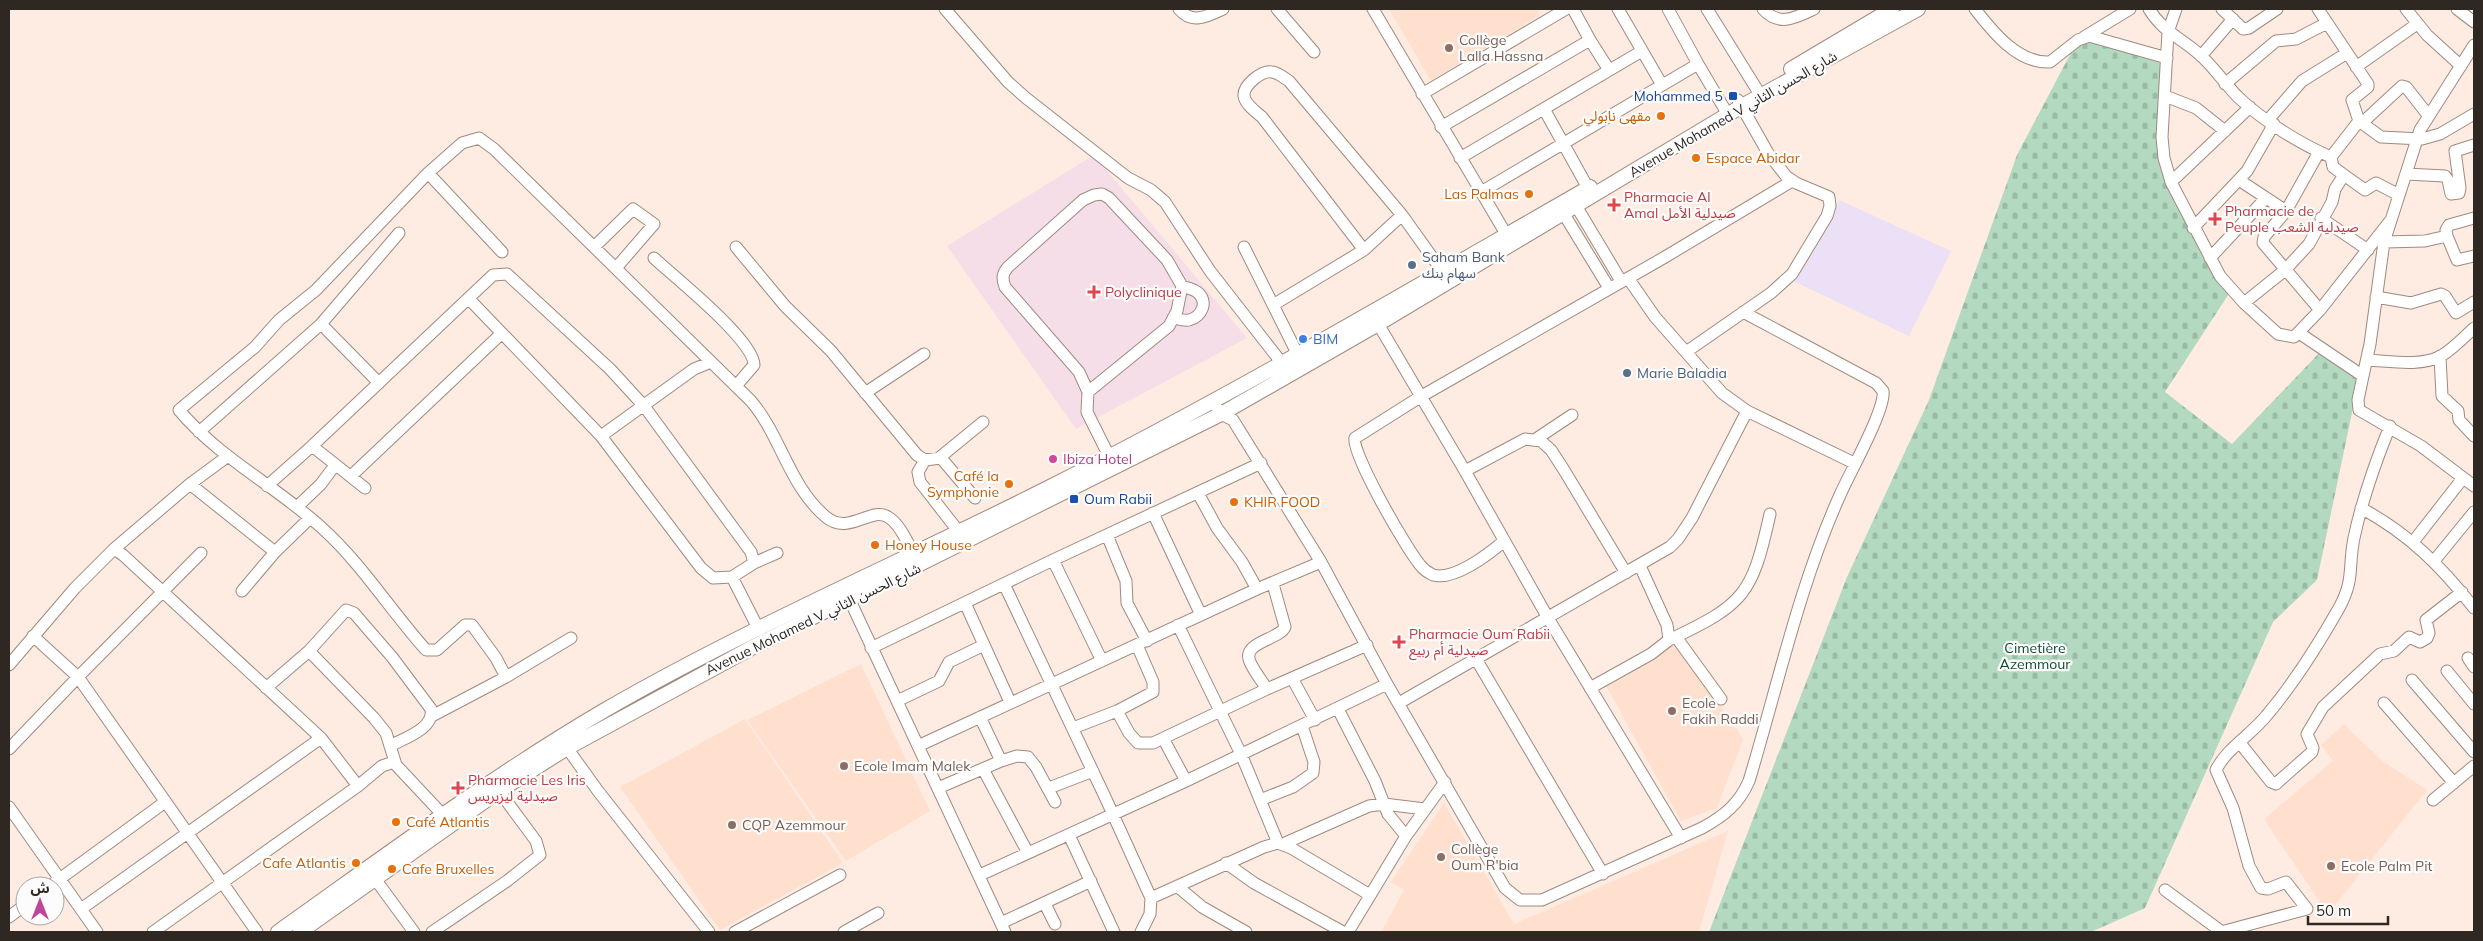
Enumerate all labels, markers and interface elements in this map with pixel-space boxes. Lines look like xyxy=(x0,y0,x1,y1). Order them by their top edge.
place label: Collège Lalla Hassna xyxy=(1459,31,1543,65)
marker: Collège Lalla Hassna xyxy=(1443,42,1455,54)
street label: Avenue Mohamed V شارع الحسن الثاني xyxy=(1626,47,1841,183)
place label: Mohammed 5 xyxy=(1634,87,1723,105)
marker: Mohammed 5 xyxy=(1727,90,1739,102)
place label: مقهى نابولي xyxy=(1584,107,1651,127)
marker: مقهى نابولي xyxy=(1655,110,1667,122)
place label: Espace Abidar xyxy=(1706,149,1801,167)
marker: Espace Abidar xyxy=(1690,152,1702,164)
place label: Las Palmas xyxy=(1444,185,1519,203)
marker: Las Palmas xyxy=(1523,188,1535,200)
place label: Pharmacie Al Amal صيدلية الأمل xyxy=(1624,188,1736,222)
marker: Pharmacie Al Amal صيدلية الأمل xyxy=(1608,199,1620,211)
place label: Pharmacie de Peuple صيدلية الشعب xyxy=(2225,202,2359,236)
marker: Pharmacie de Peuple صيدلية الشعب xyxy=(2209,213,2221,225)
place label: Saham Bank سهام بنك xyxy=(1422,248,1506,284)
marker: Saham Bank سهام بنك xyxy=(1406,259,1418,271)
place label: Polyclinique xyxy=(1105,283,1182,301)
marker: Polyclinique xyxy=(1087,285,1101,299)
place label: BIM xyxy=(1313,330,1338,348)
marker: BIM xyxy=(1297,333,1309,345)
place label: Marie Baladia xyxy=(1637,364,1727,382)
marker: Marie Baladia xyxy=(1621,367,1633,379)
place label: Ibiza Hotel xyxy=(1063,450,1132,468)
marker: Ibiza Hotel xyxy=(1047,453,1059,465)
place label: Café la Symphonie xyxy=(927,467,999,501)
marker: Café la Symphonie xyxy=(1003,478,1015,490)
place label: Oum Rabii xyxy=(1084,490,1152,508)
marker: Oum Rabii xyxy=(1068,493,1080,505)
place label: KHIR FOOD xyxy=(1244,493,1320,511)
marker: KHIR FOOD xyxy=(1228,496,1240,508)
place label: Honey House xyxy=(885,536,972,554)
marker: Honey House xyxy=(869,539,881,551)
street label: Avenue Mohamed V شارع الحسن الثاني xyxy=(702,559,925,681)
place label: Pharmacie Oum Rabii صيدلية أم ربيع xyxy=(1409,625,1550,661)
marker: Pharmacie Oum Rabii صيدلية أم ربيع xyxy=(1393,636,1405,648)
park label: Cimetière Azemmour xyxy=(2000,639,2071,673)
place label: Ecole Fakih Raddi xyxy=(1682,694,1759,728)
marker: Ecole Fakih Raddi xyxy=(1666,705,1678,717)
place label: Ecole Imam Malek xyxy=(854,757,971,775)
marker: Ecole Imam Malek xyxy=(838,760,850,772)
place label: Pharmacie Les Iris صيدلية ليزيريس xyxy=(468,771,586,805)
marker: Pharmacie Les Iris صيدلية ليزيريس xyxy=(452,782,464,794)
place label: Café Atlantis xyxy=(406,813,490,831)
marker: Café Atlantis xyxy=(390,816,402,828)
place label: CQP Azemmour xyxy=(742,816,847,834)
marker: CQP Azemmour xyxy=(726,819,738,831)
place label: Collège Oum R'bia xyxy=(1451,840,1519,874)
marker: Collège Oum R'bia xyxy=(1435,851,1447,863)
place label: Cafe Atlantis xyxy=(262,854,346,872)
marker: Cafe Atlantis xyxy=(350,857,362,869)
place label: Ecole Palm Pit xyxy=(2341,857,2432,875)
place label: Cafe Bruxelles xyxy=(402,860,494,878)
marker: Ecole Palm Pit xyxy=(2325,860,2337,872)
marker: Cafe Bruxelles xyxy=(386,863,398,875)
north arrow xyxy=(15,876,65,926)
text: ش xyxy=(30,879,50,897)
scale bar xyxy=(2308,894,2388,926)
text: 50 m xyxy=(2316,901,2351,920)

